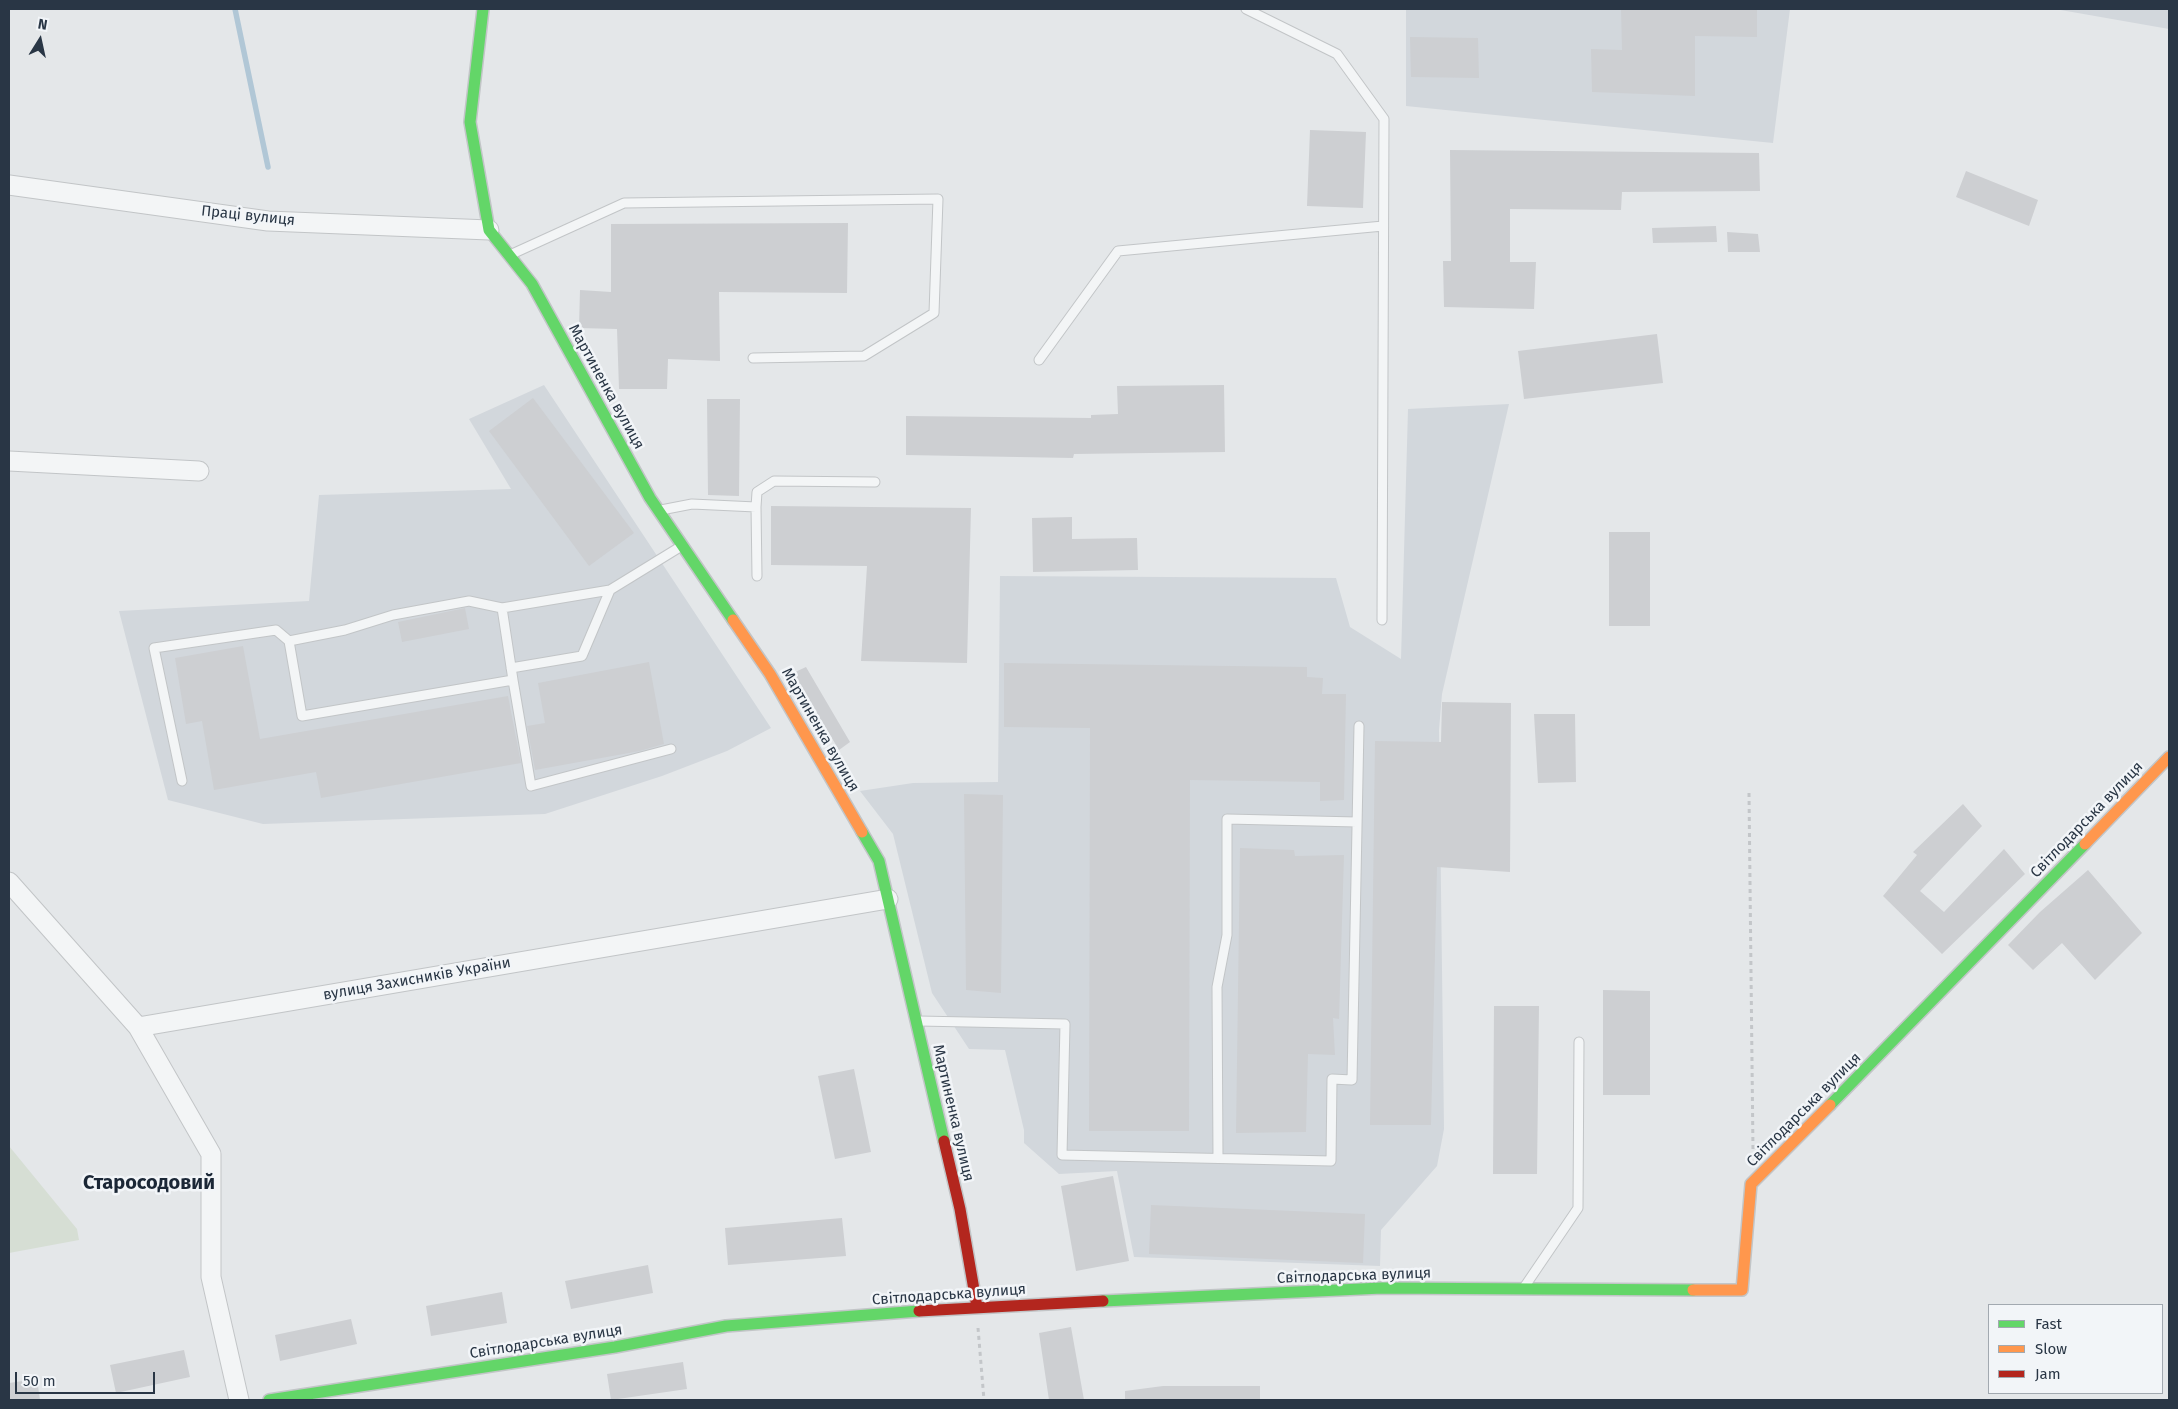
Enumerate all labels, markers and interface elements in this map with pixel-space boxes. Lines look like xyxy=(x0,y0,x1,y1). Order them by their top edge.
north arrow xyxy=(15,15,65,65)
text: N xyxy=(37,16,49,34)
street label: Праці вулиця xyxy=(200,202,296,230)
street label: Мартиненка вулиця xyxy=(564,321,648,453)
street label: Мартиненка вулиця xyxy=(777,665,863,795)
street label: Світлодарська вулиця xyxy=(2027,758,2147,882)
street label: вулиця Захисників України xyxy=(322,954,512,1004)
street label: Мартиненка вулиця xyxy=(928,1043,978,1183)
street label: Світлодарська вулиця xyxy=(1743,1049,1865,1171)
district label: Старосодовий xyxy=(83,1171,215,1195)
street label: Світлодарська вулиця xyxy=(1277,1264,1431,1288)
street label: Світлодарська вулиця xyxy=(871,1281,1027,1309)
legend xyxy=(1988,1304,2163,1394)
text: Fast xyxy=(2035,1315,2062,1333)
street label: Світлодарська вулиця xyxy=(468,1321,624,1363)
text: Slow xyxy=(2035,1340,2067,1358)
scale bar xyxy=(18,1362,158,1394)
text: Jam xyxy=(2035,1365,2061,1383)
text: 50 m xyxy=(23,1372,56,1390)

